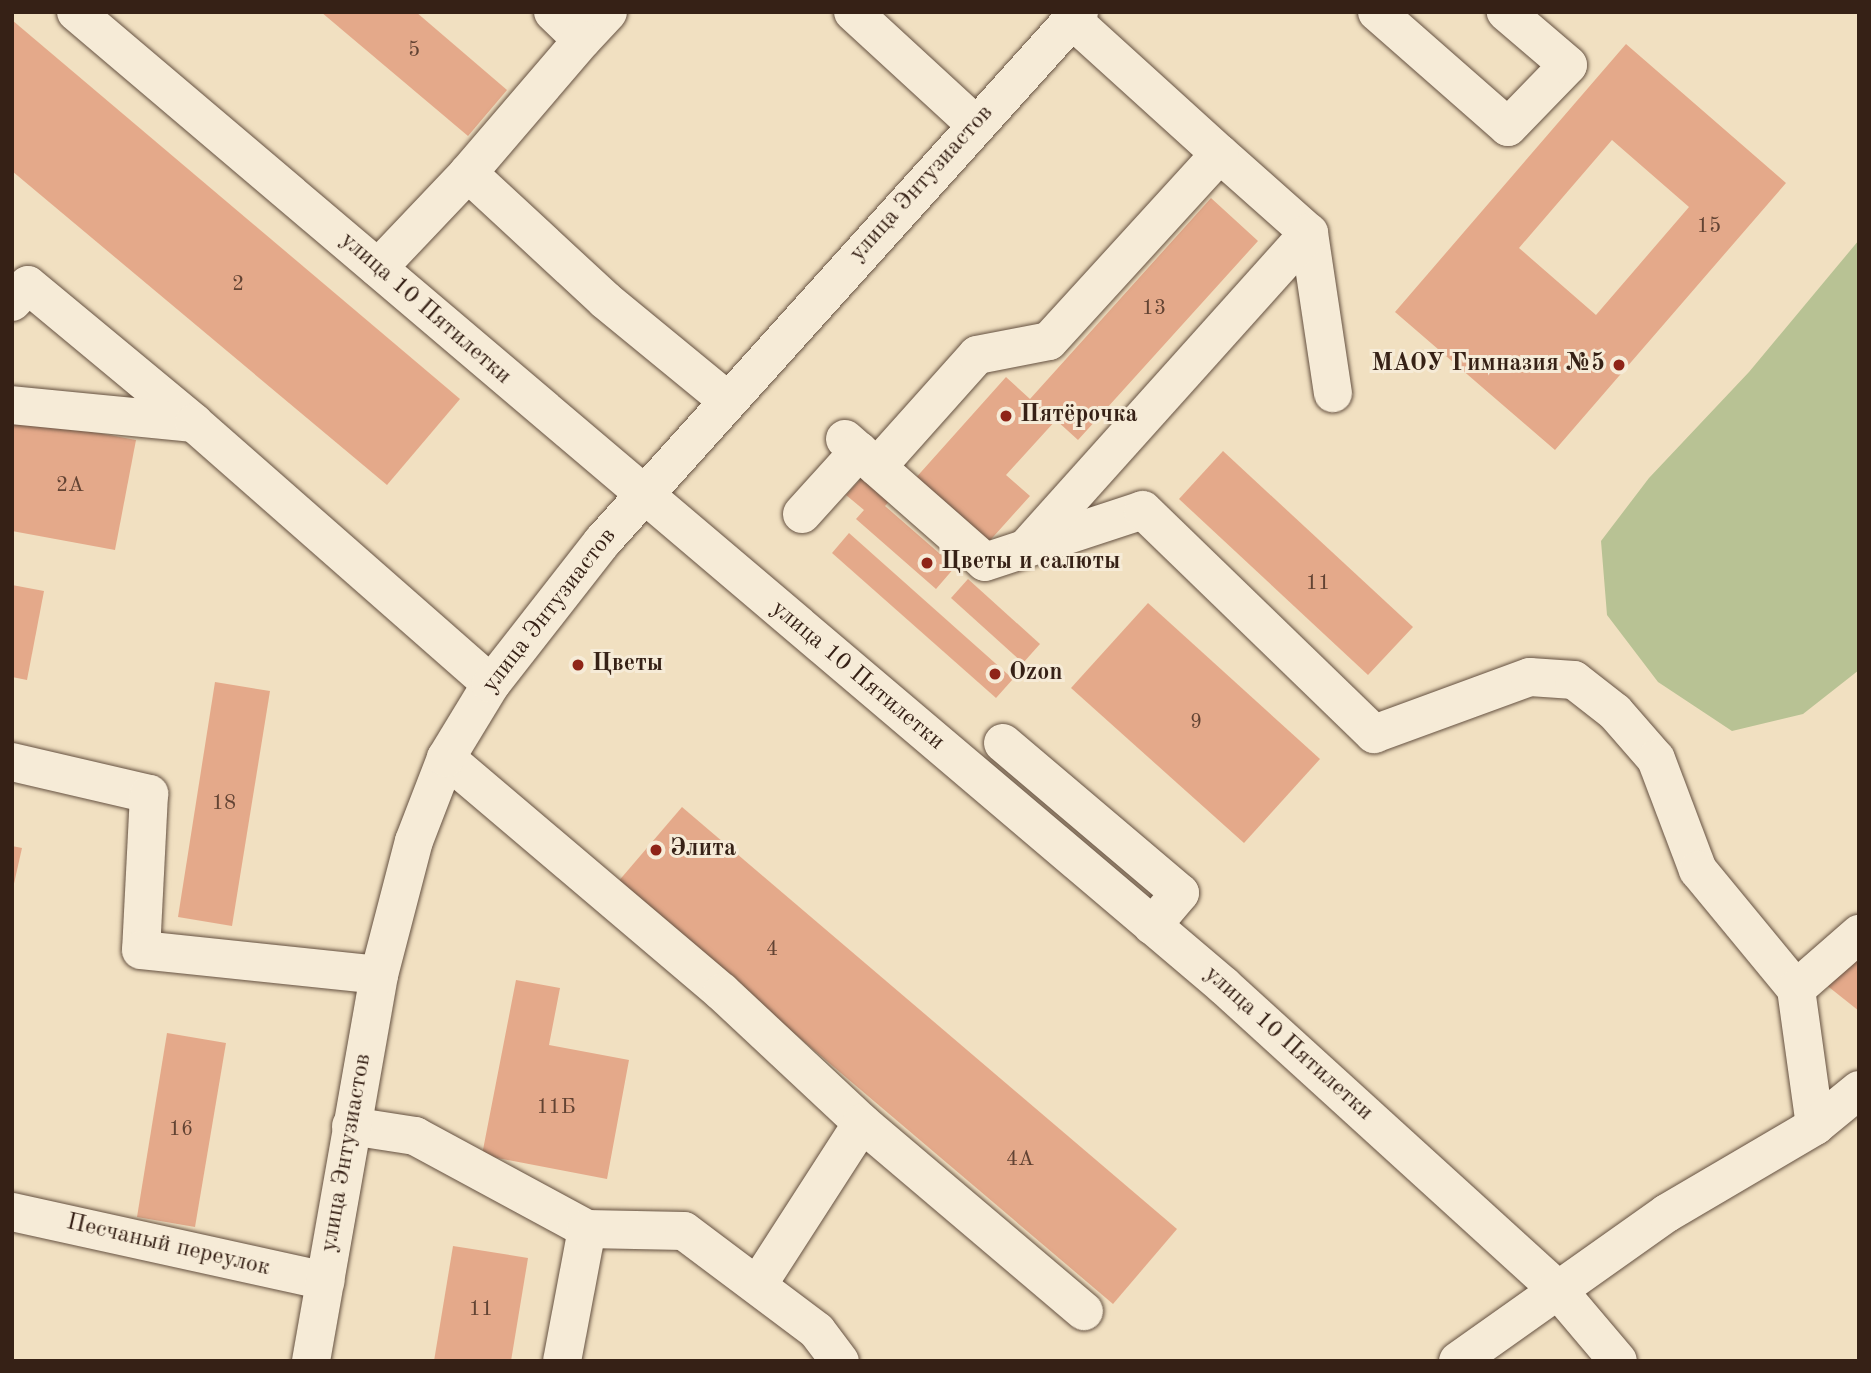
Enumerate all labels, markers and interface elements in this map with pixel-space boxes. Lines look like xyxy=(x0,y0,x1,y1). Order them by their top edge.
house number: 5 xyxy=(408,38,420,64)
street label: улица Энтузиастов xyxy=(844,100,1000,268)
house number: 15 xyxy=(1697,214,1721,240)
street label: улица 10 Пятилетки xyxy=(333,227,517,391)
house number: 2 xyxy=(232,272,244,298)
house number: 13 xyxy=(1142,296,1166,322)
place label: МАОУ Гимназия №5 xyxy=(1371,351,1605,379)
marker: МАОУ Гимназия №5 xyxy=(1611,357,1627,373)
place label: Пятёрочка xyxy=(1020,402,1138,430)
marker: Пятёрочка xyxy=(998,408,1014,424)
house number: 2А xyxy=(56,473,84,499)
street label: улица Энтузиастов xyxy=(477,523,623,699)
place label: Цветы и салюты xyxy=(941,549,1120,577)
marker: Цветы и салюты xyxy=(919,555,935,571)
house number: 11 xyxy=(1306,571,1330,597)
street label: улица 10 Пятилетки xyxy=(764,595,950,757)
place label: Цветы xyxy=(592,651,663,679)
marker: Цветы xyxy=(570,657,586,673)
place label: Ozon xyxy=(1009,660,1063,688)
marker: Ozon xyxy=(987,666,1003,682)
house number: 9 xyxy=(1190,710,1202,736)
house number: 18 xyxy=(212,791,236,817)
place label: Элита xyxy=(670,836,736,864)
marker: Элита xyxy=(648,842,664,858)
house number: 4 xyxy=(766,937,778,963)
street label: улица 10 Пятилетки xyxy=(1197,960,1379,1128)
street label: улица Энтузиастов xyxy=(315,1051,379,1255)
house number: 11Б xyxy=(536,1095,576,1121)
house number: 16 xyxy=(169,1117,193,1143)
house number: 4А xyxy=(1006,1147,1034,1173)
street label: Песчаный переулок xyxy=(63,1209,273,1283)
house number: 11 xyxy=(469,1297,493,1323)

